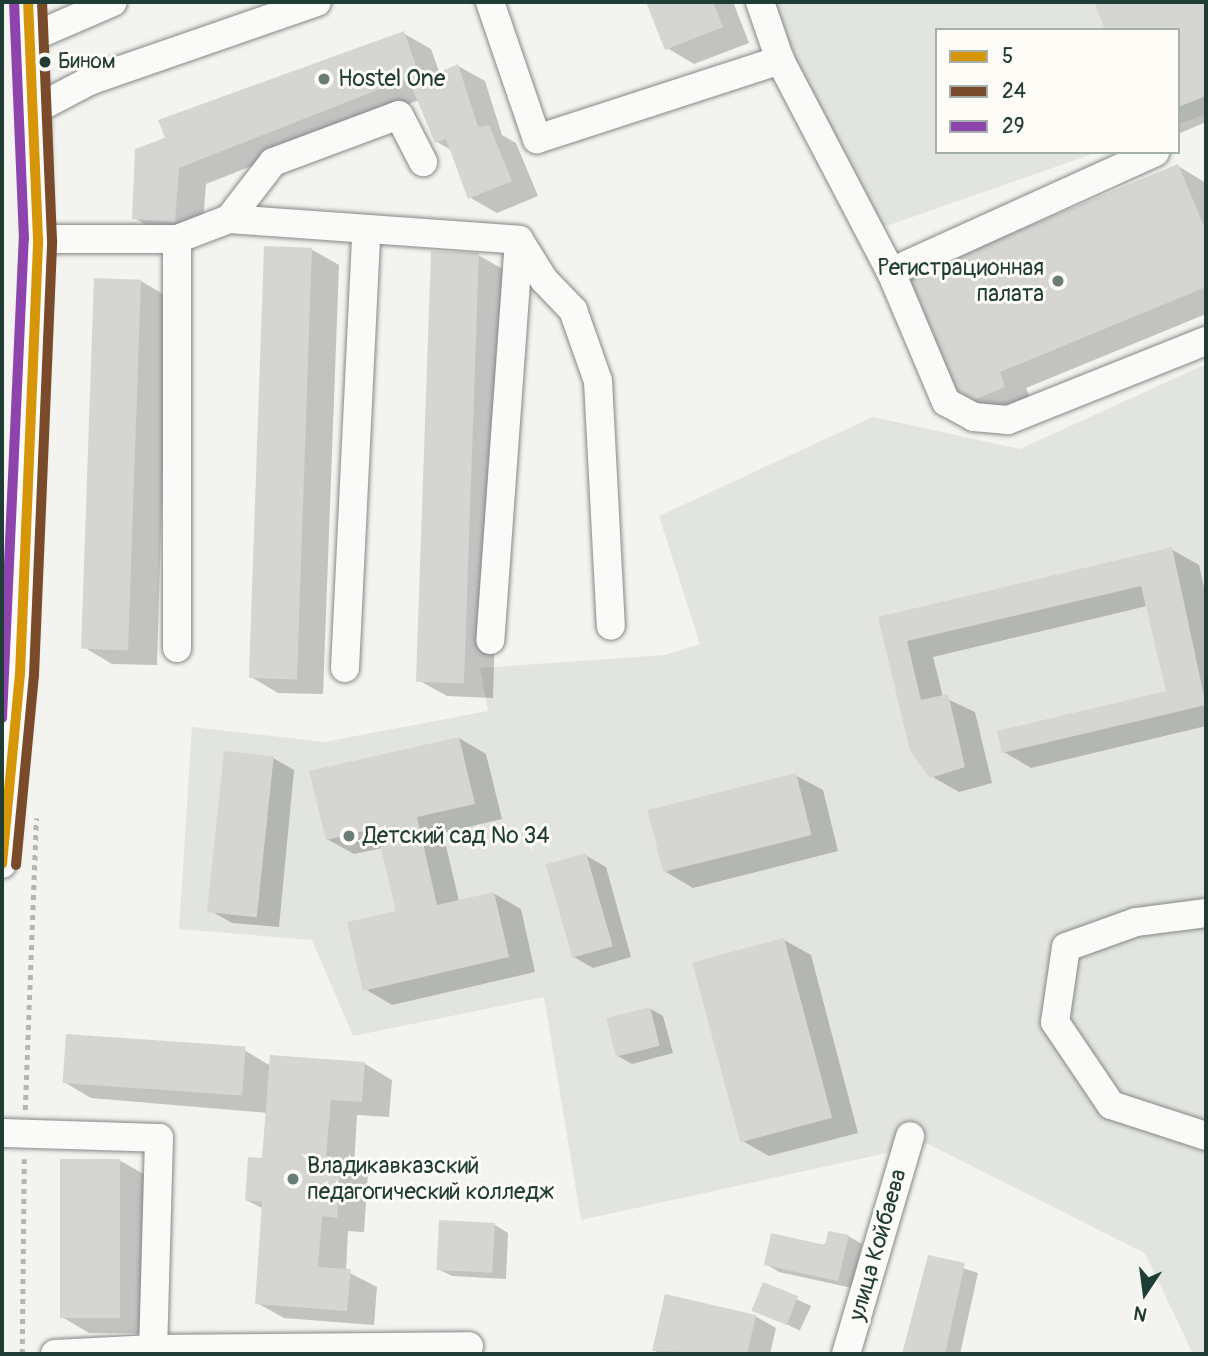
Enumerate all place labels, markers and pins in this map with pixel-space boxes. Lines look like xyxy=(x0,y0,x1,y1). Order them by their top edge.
place label: Бином xyxy=(58,49,116,75)
marker: Бином xyxy=(38,55,52,69)
place label: Hostel One xyxy=(338,65,445,93)
marker: Hostel One xyxy=(316,71,332,87)
place label: Регистрационная палата xyxy=(877,254,1044,308)
marker: Регистрационная палата xyxy=(1050,273,1066,289)
place label: Детский сад № 34 xyxy=(363,822,550,850)
marker: Детский сад № 34 xyxy=(341,828,357,844)
place label: Владикавказский педагогический колледж xyxy=(307,1152,554,1206)
marker: Владикавказский педагогический колледж xyxy=(285,1171,301,1187)

